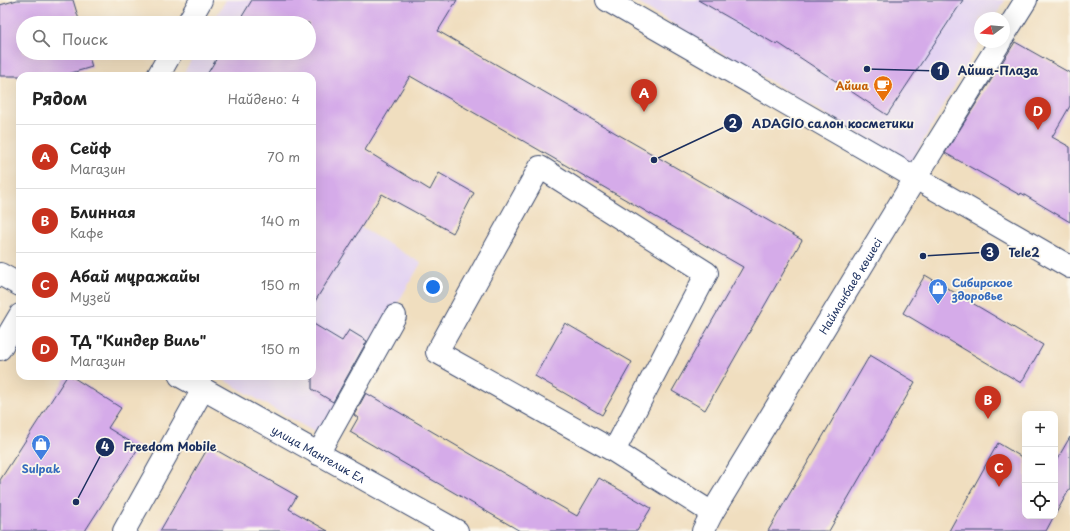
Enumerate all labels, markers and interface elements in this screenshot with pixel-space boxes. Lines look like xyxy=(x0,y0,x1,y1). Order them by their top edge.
north arrow xyxy=(974,12,1010,48)
search box xyxy=(16,16,316,60)
icon: search xyxy=(30,27,52,49)
text: Поиск xyxy=(62,27,108,50)
callout: Айша-Плаза xyxy=(930,59,1047,83)
text: 1 xyxy=(937,61,943,79)
text: Айша-Плаза xyxy=(958,61,1039,79)
cafe icon: Айша xyxy=(872,74,894,102)
place label: Айша xyxy=(836,77,870,94)
pin: A xyxy=(631,79,657,112)
text: Рядом xyxy=(32,85,87,111)
text: Найдено: 4 xyxy=(228,89,300,108)
pin: D xyxy=(1025,97,1051,130)
callout: ADAGIO салон косметики xyxy=(723,111,923,135)
text: 2 xyxy=(729,114,738,132)
text: ADAGIO салон косметики xyxy=(751,114,914,132)
text: Сейф xyxy=(70,136,111,159)
text: A xyxy=(40,147,50,166)
text: 70 m xyxy=(267,147,300,166)
text: Магазин xyxy=(70,159,126,178)
text: Блинная xyxy=(70,200,136,223)
text: B xyxy=(41,211,49,230)
text: 140 m xyxy=(261,211,300,230)
text: Кафе xyxy=(70,223,103,242)
street label: Найманбаев көшесі xyxy=(814,234,886,337)
callout: Tele2 xyxy=(980,240,1047,264)
text: 3 xyxy=(986,243,994,261)
text: Tele2 xyxy=(1008,243,1040,261)
text: Абай мұражайы xyxy=(70,264,200,287)
place label: Сибирское здоровье xyxy=(951,274,1013,304)
text: C xyxy=(40,275,50,294)
text: 150 m xyxy=(261,275,300,294)
your location xyxy=(423,277,443,297)
shop icon: Сибирское здоровье xyxy=(927,277,949,305)
text: Музей xyxy=(70,287,111,306)
text: ТД "Киндер Виль" xyxy=(70,328,206,351)
text: D xyxy=(40,339,50,358)
text: 150 m xyxy=(261,339,300,358)
text: Магазин xyxy=(70,351,126,370)
pin: B xyxy=(975,386,1001,419)
map controls xyxy=(1022,411,1058,519)
button: + xyxy=(1022,411,1058,447)
street label: улица Мангелик Ел xyxy=(269,421,369,487)
shop icon: Sulpak xyxy=(30,433,52,461)
callout: Freedom Mobile xyxy=(95,435,224,459)
text: 4 xyxy=(101,437,109,455)
text: Freedom Mobile xyxy=(123,437,217,455)
button: − xyxy=(1022,447,1058,483)
pin: C xyxy=(986,454,1012,487)
place label: Sulpak xyxy=(22,460,61,477)
button: locate xyxy=(1022,483,1058,519)

